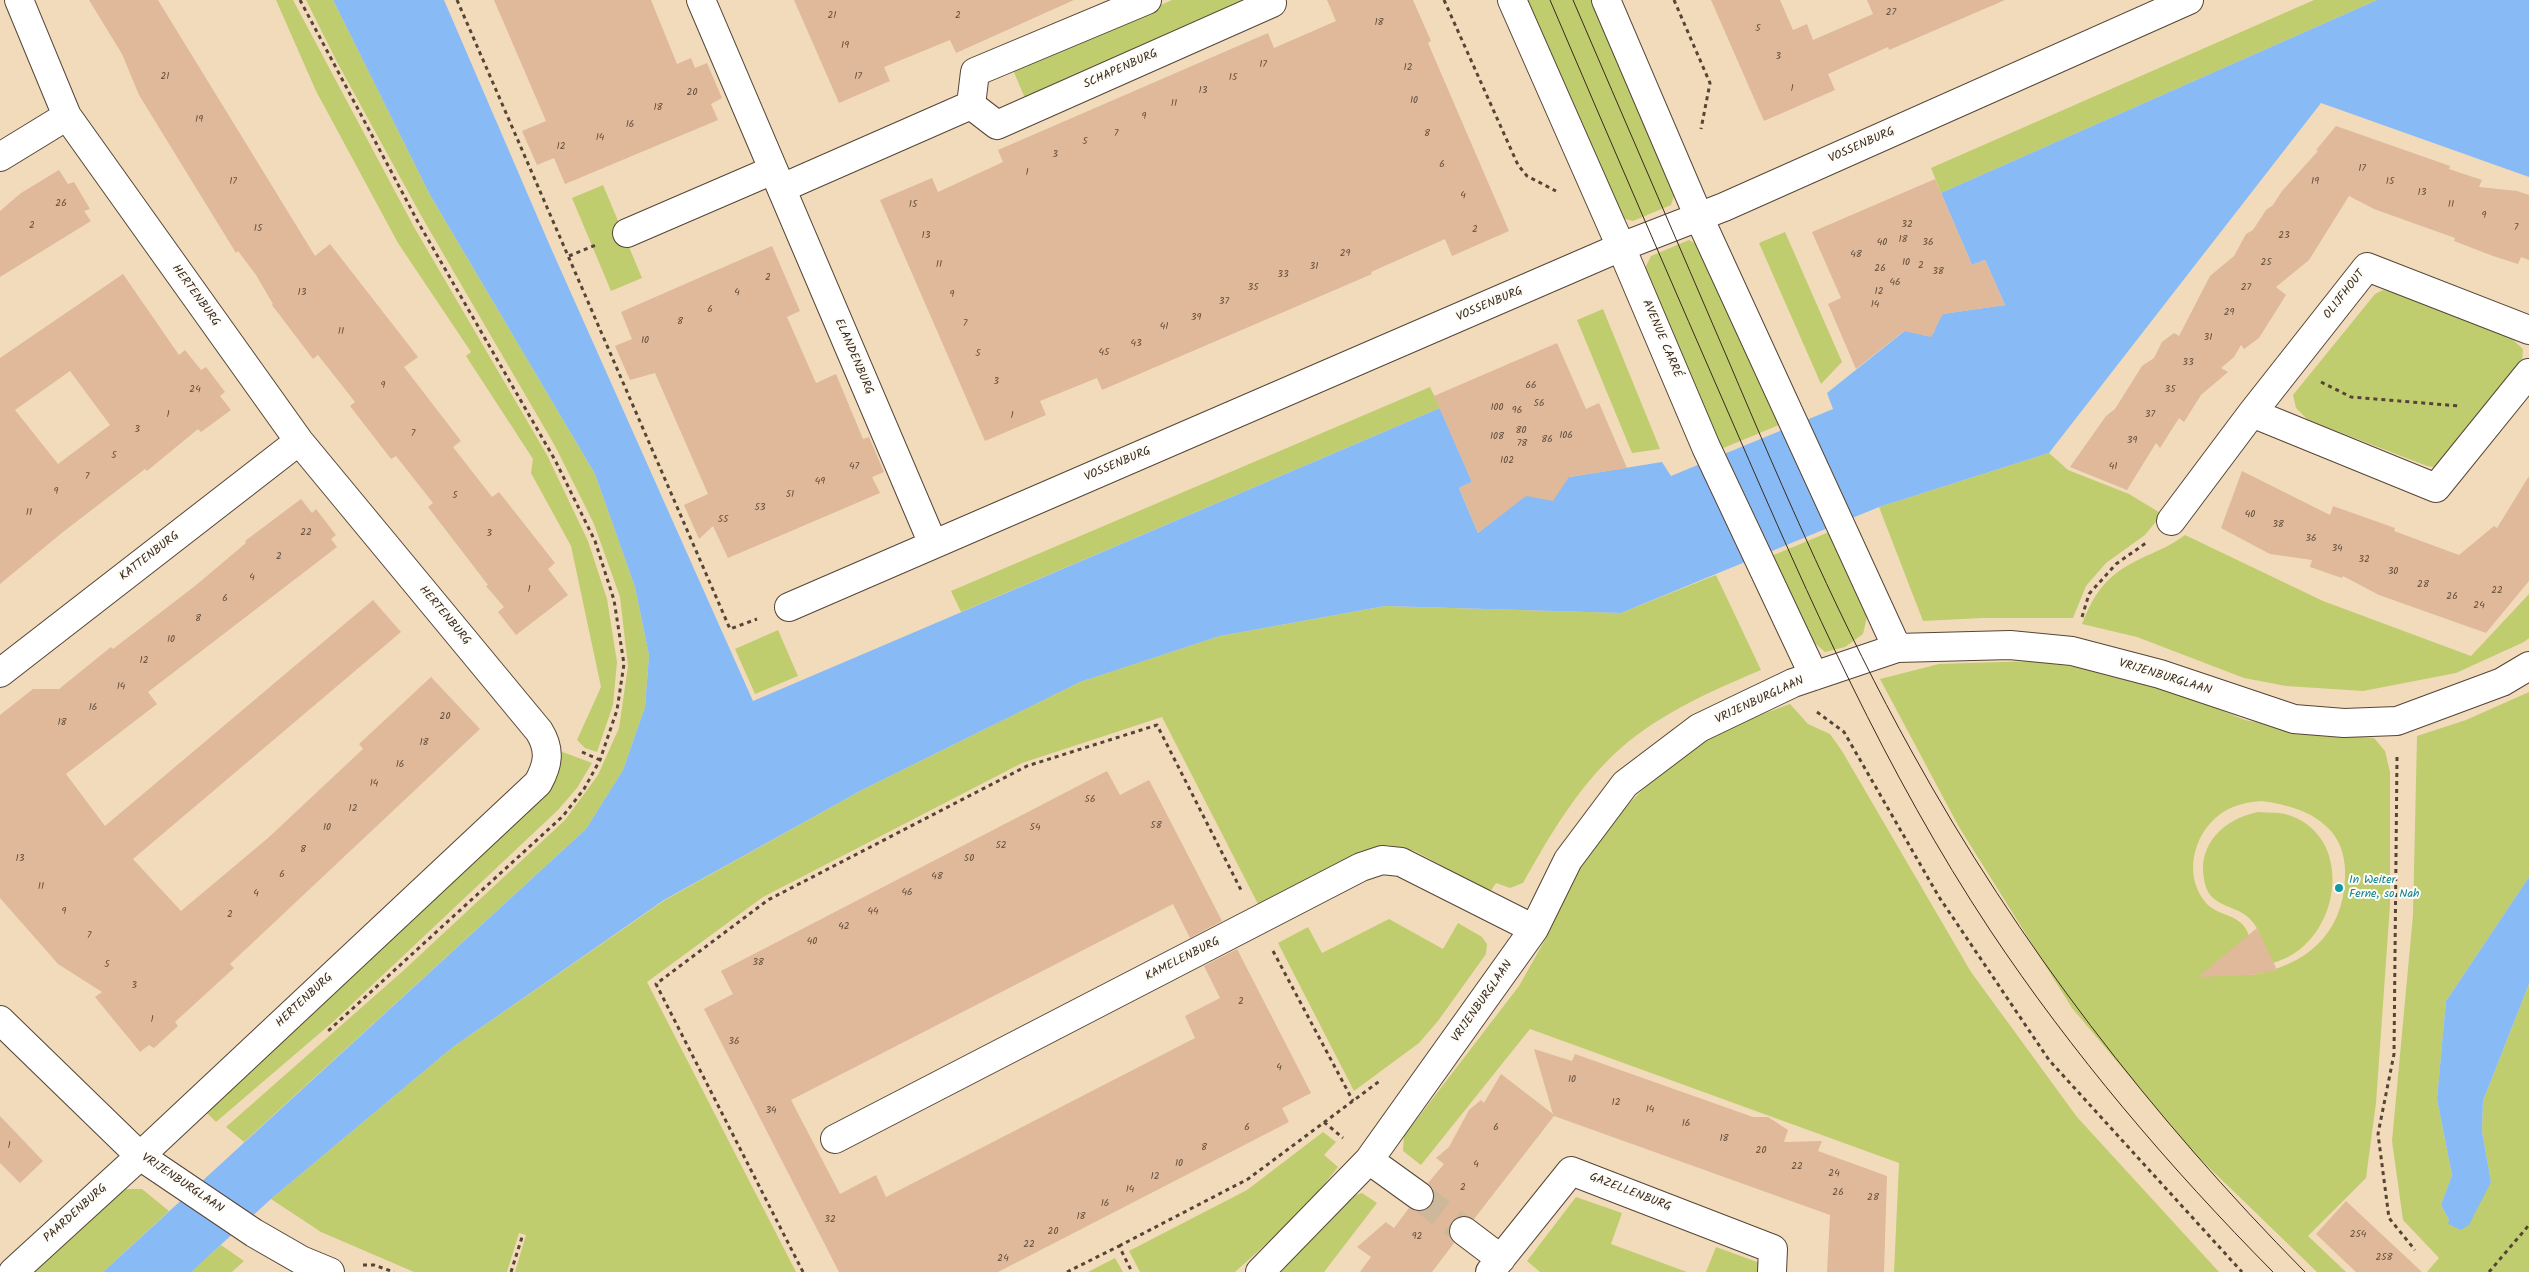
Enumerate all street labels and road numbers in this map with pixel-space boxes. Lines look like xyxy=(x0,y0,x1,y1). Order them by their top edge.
street label: SCHAPENBURG xyxy=(1082,47,1160,93)
street label: VOSSENBURG xyxy=(1827,125,1897,167)
street label: HERTENBURG xyxy=(168,262,222,330)
street label: OLIJFHOUT xyxy=(2321,268,2369,322)
street label: VOSSENBURG xyxy=(1455,285,1525,325)
street label: AVENUE CARRÉ xyxy=(1638,298,1684,380)
street label: ELANDENBURG xyxy=(831,317,875,397)
street label: VOSSENBURG xyxy=(1083,445,1153,485)
street label: KATTENBURG xyxy=(117,529,183,585)
street label: HERTENBURG xyxy=(415,583,473,649)
street label: VRIJENBURGLAAN xyxy=(2117,657,2213,699)
street label: VRIJENBURGLAAN xyxy=(1713,674,1807,728)
street label: KAMELENBURG xyxy=(1143,935,1223,985)
street label: VRIJENBURGLAAN xyxy=(1449,958,1517,1046)
street label: HERTENBURG xyxy=(273,971,337,1031)
street label: VRIJENBURGLAAN xyxy=(138,1151,226,1217)
street label: GAZELLENBURG xyxy=(1587,1171,1673,1215)
street label: PAARDENBURG xyxy=(41,1182,111,1246)

